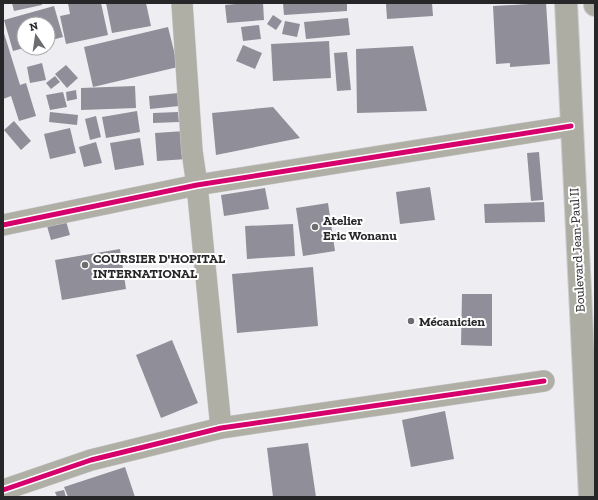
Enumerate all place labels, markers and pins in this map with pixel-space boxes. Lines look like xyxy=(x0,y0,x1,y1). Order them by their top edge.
place label: Atelier Eric Wonanu xyxy=(323,213,397,243)
marker: Atelier Eric Wonanu xyxy=(310,222,320,232)
place label: COURSIER D'HOPITAL INTERNATIONAL xyxy=(93,251,226,281)
marker: COURSIER D'HOPITAL INTERNATIONAL xyxy=(80,260,90,270)
place label: Mécanicien xyxy=(419,314,485,329)
marker: Mécanicien xyxy=(406,316,416,326)

